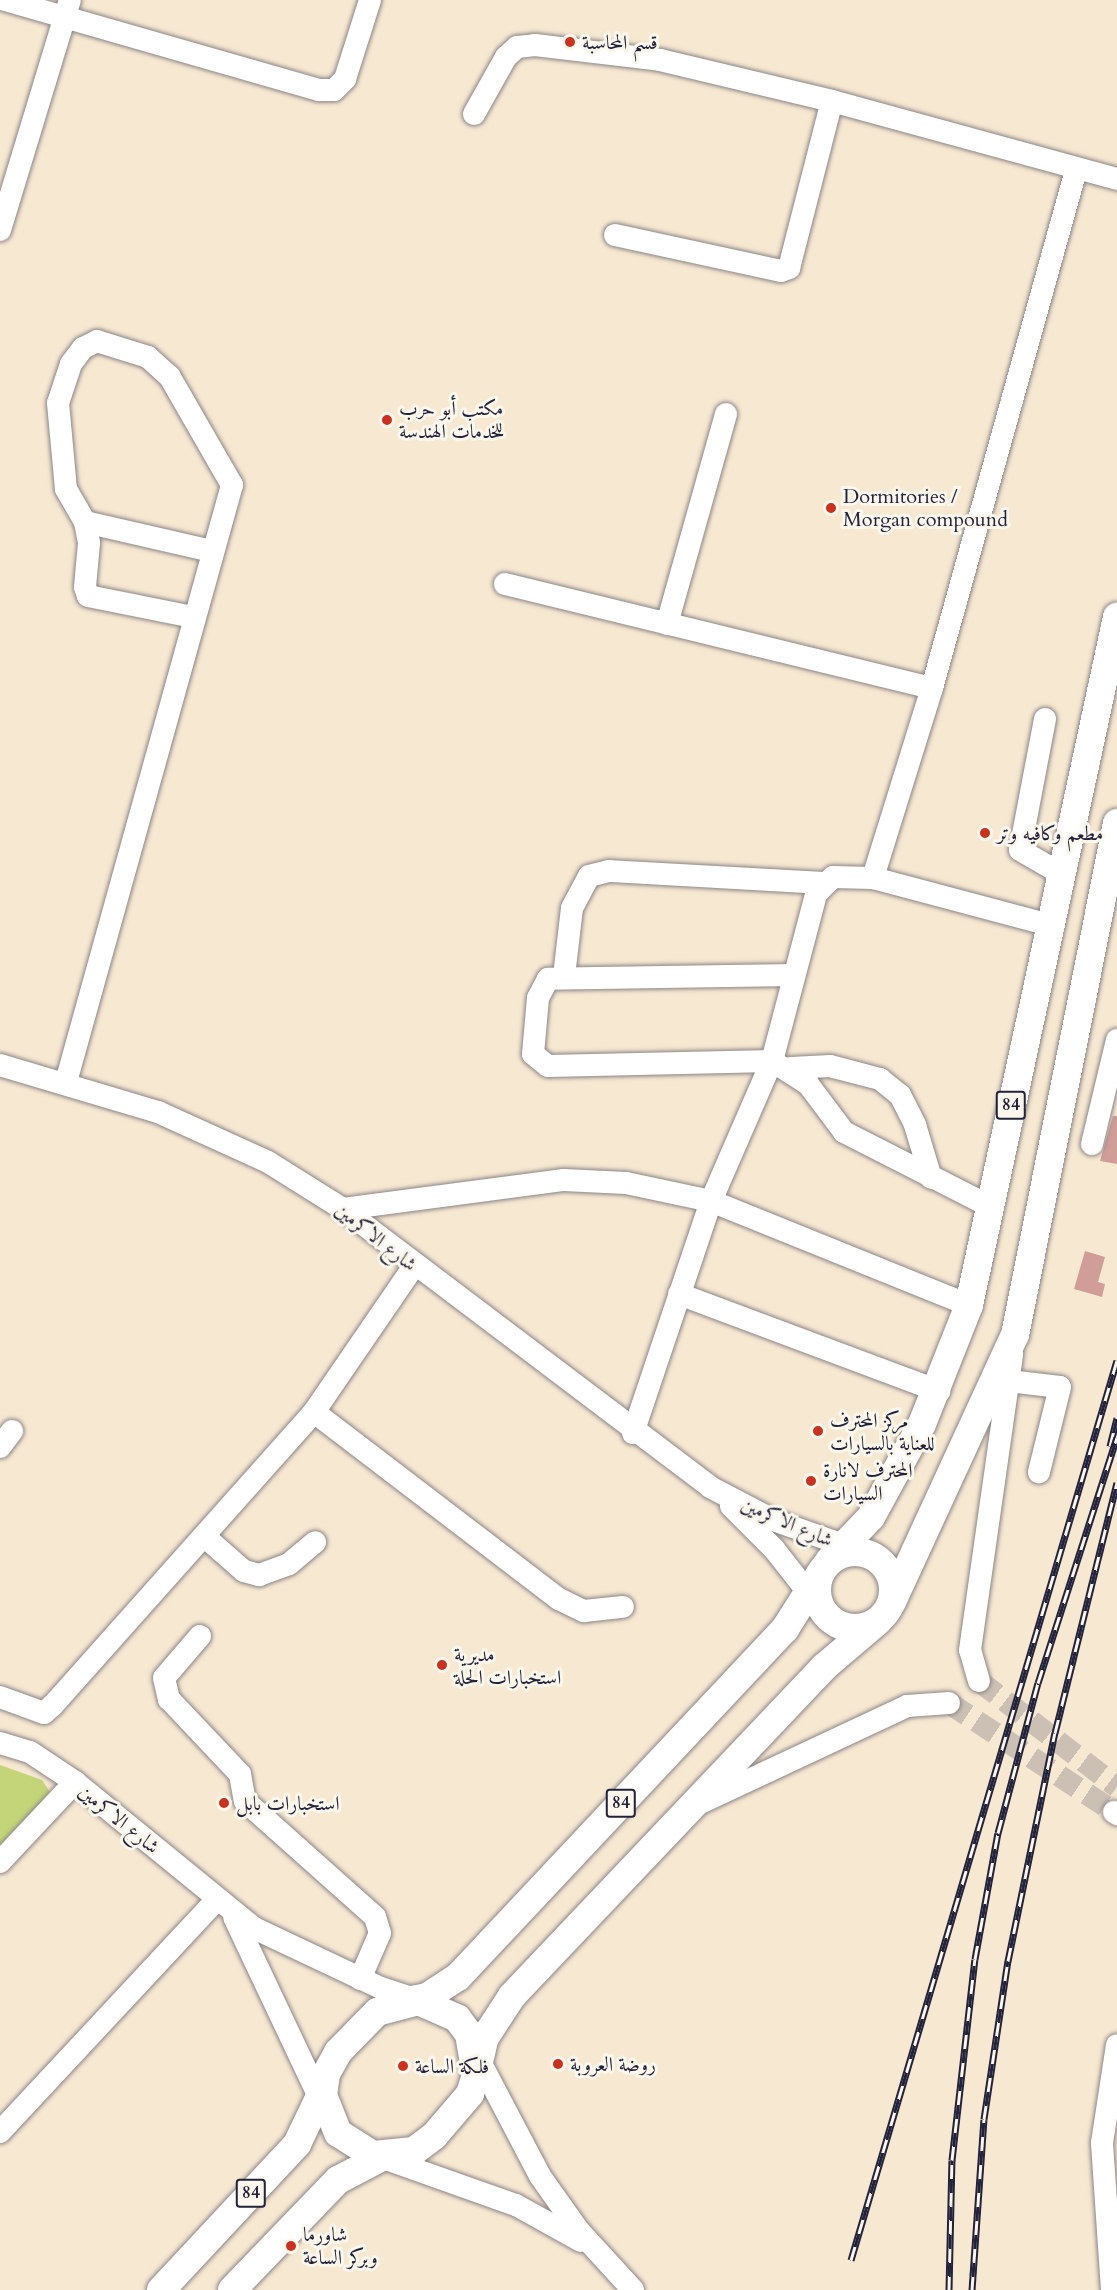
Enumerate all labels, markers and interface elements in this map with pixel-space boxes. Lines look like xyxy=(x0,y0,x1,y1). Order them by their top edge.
place label: قسم المحاسبة xyxy=(582,30,658,54)
marker: قسم المحاسبة xyxy=(563,35,577,49)
place label: مكتب أبو حرب للخدمات الهندسة xyxy=(399,396,504,443)
marker: مكتب أبو حرب للخدمات الهندسة xyxy=(380,413,394,427)
place label: Dormitories / Morgan compound xyxy=(843,484,1008,531)
marker: Dormitories / Morgan compound xyxy=(824,501,838,515)
place label: مطعم وكافيه وتر xyxy=(997,821,1103,845)
marker: مطعم وكافيه وتر xyxy=(978,826,992,840)
road number: 84 xyxy=(994,1090,1028,1120)
street label: شارع الاكرمين xyxy=(330,1198,422,1276)
place label: مركز المحترف للعناية بالسيارات xyxy=(830,1408,935,1455)
marker: مركز المحترف للعناية بالسيارات xyxy=(811,1424,825,1438)
place label: المحترف لانارة السيارات xyxy=(823,1458,913,1505)
marker: المحترف لانارة السيارات xyxy=(804,1474,818,1488)
street label: شارع الاكرمين xyxy=(738,1492,836,1552)
place label: مديرية استخبارات الحلة xyxy=(454,1642,561,1689)
marker: مديرية استخبارات الحلة xyxy=(435,1658,449,1672)
street label: شارع الاكرمين xyxy=(74,1779,164,1859)
road number: 84 xyxy=(604,1788,638,1818)
place label: استخبارات بابل xyxy=(236,1791,340,1815)
marker: استخبارات بابل xyxy=(217,1796,231,1810)
place label: روضة العروبة xyxy=(570,2052,656,2076)
place label: فلكة الساعة xyxy=(415,2054,489,2078)
marker: روضة العروبة xyxy=(551,2057,565,2071)
marker: فلكة الساعة xyxy=(396,2059,410,2073)
road number: 84 xyxy=(234,2178,268,2208)
place label: شاورما وبركر الساعة xyxy=(303,2222,378,2269)
marker: شاورما وبركر الساعة xyxy=(284,2239,298,2253)

